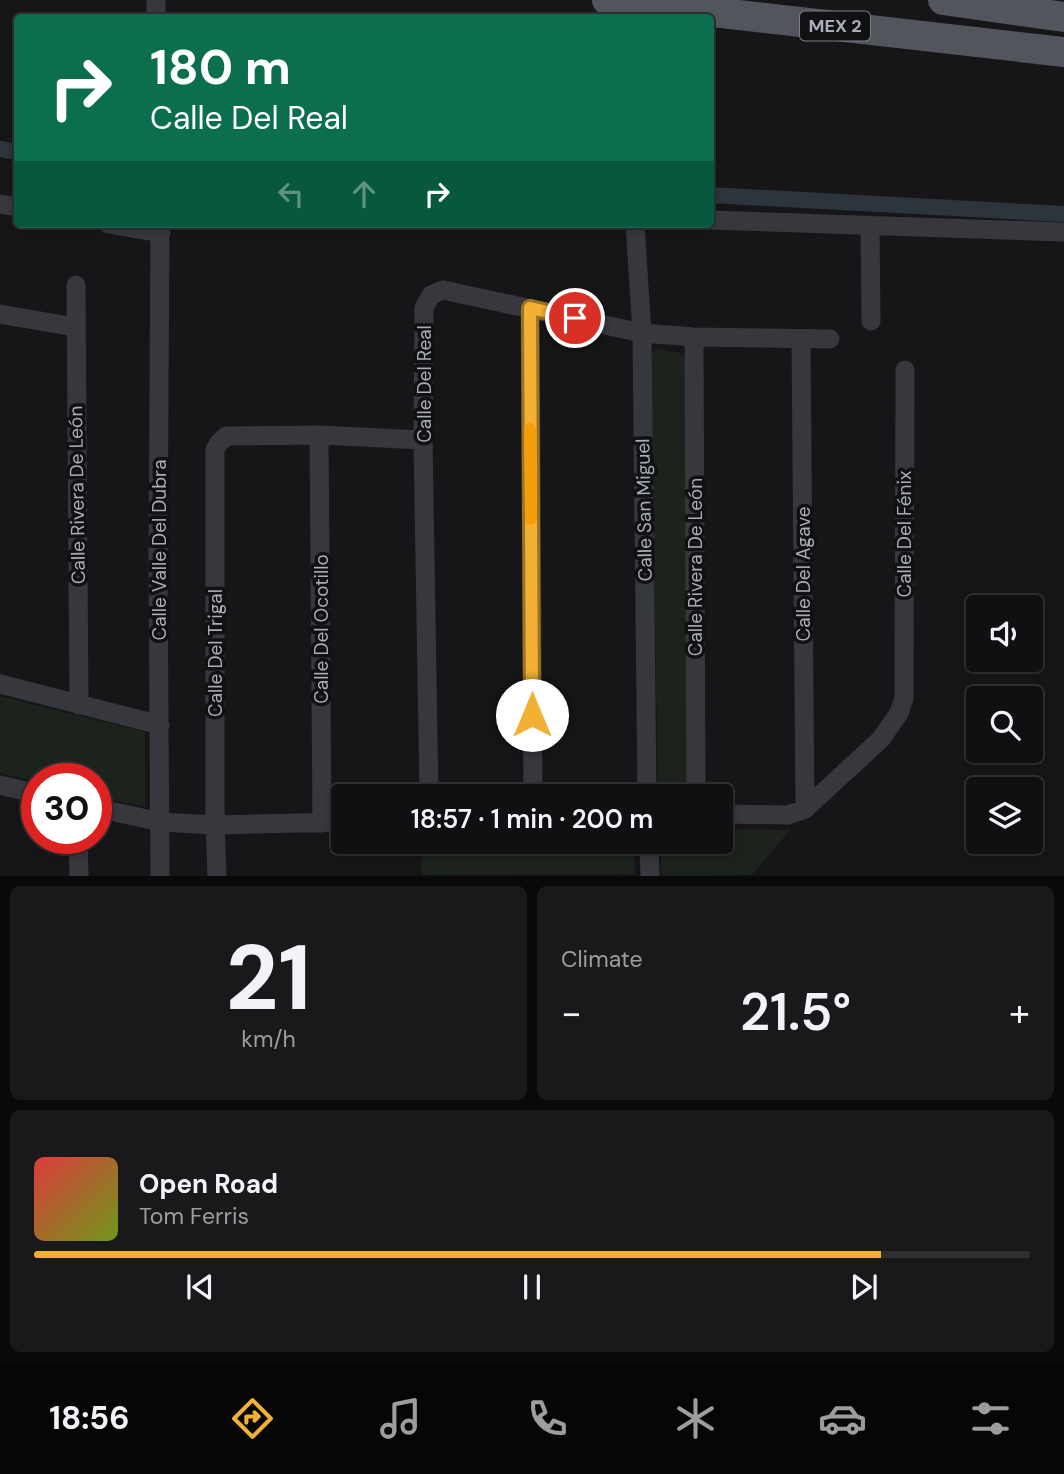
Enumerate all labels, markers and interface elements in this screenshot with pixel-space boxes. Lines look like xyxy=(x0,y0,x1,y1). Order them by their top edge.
road number: MEX 2 xyxy=(800,12,870,41)
text: 180 m xyxy=(150,35,291,99)
icon: right xyxy=(35,42,126,133)
text: Calle Del Real xyxy=(150,97,348,139)
icon: left xyxy=(272,175,310,213)
icon: ahead xyxy=(345,175,383,213)
icon: right xyxy=(418,175,456,213)
pin xyxy=(545,288,605,348)
icon: arrive xyxy=(556,299,594,337)
street label: Calle Del Real xyxy=(412,325,437,443)
street label: Calle Rivera De León xyxy=(63,406,91,584)
street label: Calle San Miguel xyxy=(630,438,658,582)
street label: Calle Valle Del Dubra xyxy=(147,460,172,640)
street label: Calle Del Fénix xyxy=(892,470,917,597)
street label: Calle Rivera De León xyxy=(683,478,708,656)
street label: Calle Del Agave xyxy=(791,507,816,641)
street label: Calle Del Ocotillo xyxy=(309,554,334,704)
street label: Calle Del Trigal xyxy=(203,589,228,717)
map controls xyxy=(966,595,1043,854)
button: sound xyxy=(966,595,1043,672)
position arrow xyxy=(495,678,569,752)
button: search xyxy=(966,686,1043,763)
speed limit sign: 30 xyxy=(21,763,112,854)
button: layers xyxy=(966,777,1043,854)
text: 18:57 · 1 min · 200 m xyxy=(411,802,653,836)
text: 21 xyxy=(226,919,311,1037)
text: Climate xyxy=(561,944,643,974)
text: 21.5° xyxy=(740,978,851,1046)
text: − xyxy=(561,988,582,1038)
text: + xyxy=(1009,988,1030,1038)
text: km/h xyxy=(241,1024,296,1054)
text: Open Road xyxy=(139,1167,278,1201)
text: Tom Ferris xyxy=(139,1201,249,1231)
icon: previous xyxy=(181,1268,219,1306)
icon: pause xyxy=(513,1268,551,1306)
icon: next xyxy=(845,1268,883,1306)
icon: directions xyxy=(228,1394,277,1443)
icon: music xyxy=(376,1394,425,1443)
icon: phone xyxy=(523,1394,572,1443)
icon: climate xyxy=(671,1394,720,1443)
icon: car xyxy=(818,1394,867,1443)
icon: filters xyxy=(966,1394,1015,1443)
text: 18:56 xyxy=(49,1397,130,1439)

